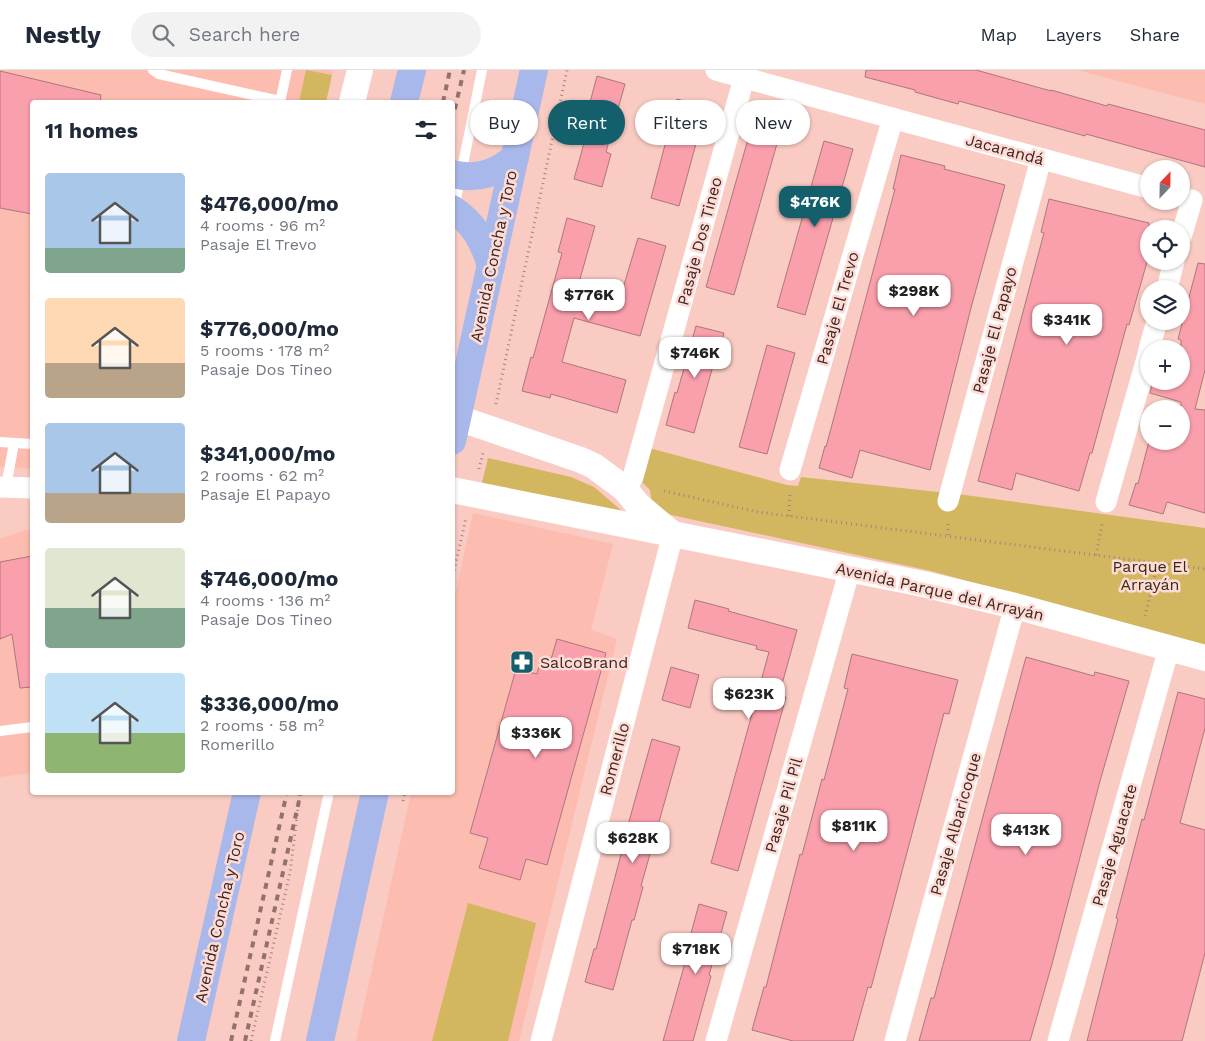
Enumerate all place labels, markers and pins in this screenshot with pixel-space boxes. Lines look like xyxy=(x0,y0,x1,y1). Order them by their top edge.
pin: $476K xyxy=(780,186,850,228)
pin: $298K xyxy=(879,274,949,317)
pin: $776K xyxy=(554,278,624,321)
pin: $341K xyxy=(1032,304,1102,346)
pin: $746K xyxy=(660,336,730,379)
pharmacy icon: SalcoBrand xyxy=(509,649,535,675)
place label: SalcoBrand xyxy=(540,653,628,672)
pin: $623K xyxy=(714,678,784,720)
pin: $336K xyxy=(501,716,571,759)
pin: $811K xyxy=(819,810,889,852)
pin: $413K xyxy=(991,814,1061,856)
pin: $628K xyxy=(598,822,668,864)
pin: $718K xyxy=(661,932,731,975)

